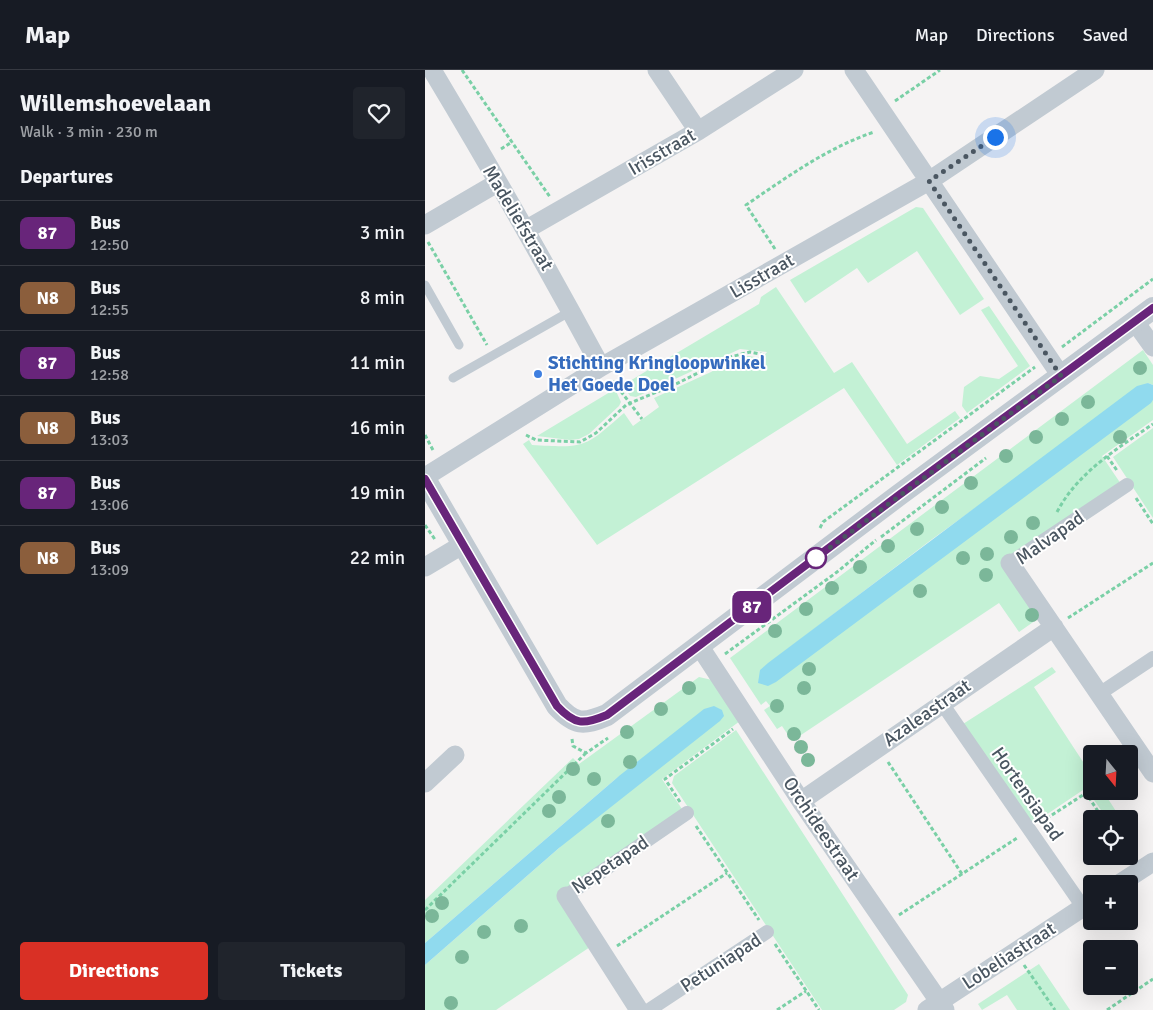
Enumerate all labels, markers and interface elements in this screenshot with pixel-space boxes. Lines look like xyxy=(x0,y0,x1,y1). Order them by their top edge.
text: Map xyxy=(25,20,70,50)
text: Map xyxy=(915,24,948,46)
text: Directions xyxy=(976,24,1055,46)
text: Saved xyxy=(1083,24,1128,46)
button: heart xyxy=(353,87,405,139)
text: Willemshoevelaan xyxy=(20,88,211,118)
text: Walk · 3 min · 230 m xyxy=(20,122,158,142)
street label: Irisstraat xyxy=(624,123,700,181)
your location xyxy=(983,125,1008,150)
street label: Madeliefstraat xyxy=(477,161,559,275)
text: Departures xyxy=(20,165,113,189)
text: Bus xyxy=(90,211,121,235)
text: 3 min xyxy=(360,221,405,245)
text: 87 xyxy=(38,222,57,244)
text: 12:50 xyxy=(90,235,129,255)
street label: Lisstraat xyxy=(725,248,799,304)
text: Bus xyxy=(90,276,121,300)
text: 8 min xyxy=(360,286,405,310)
text: N8 xyxy=(36,287,59,309)
text: 12:55 xyxy=(90,300,129,320)
text: Bus xyxy=(90,341,121,365)
text: 11 min xyxy=(350,351,405,375)
place label: Stichting Kringloopwinkel Het Goede Doel xyxy=(548,351,766,397)
text: 87 xyxy=(38,352,57,374)
text: 12:58 xyxy=(90,365,129,385)
marker: Stichting Kringloopwinkel Het Goede Doel xyxy=(532,368,544,380)
text: Bus xyxy=(90,406,121,430)
text: 16 min xyxy=(350,416,405,440)
text: N8 xyxy=(36,417,59,439)
text: 13:03 xyxy=(90,430,129,450)
text: Bus xyxy=(90,471,121,495)
text: 19 min xyxy=(350,481,405,505)
text: 87 xyxy=(38,482,57,504)
text: 13:06 xyxy=(90,495,129,515)
street label: Malvapad xyxy=(1011,506,1089,570)
text: Bus xyxy=(90,536,121,560)
text: 22 min xyxy=(350,546,405,570)
text: N8 xyxy=(36,547,59,569)
unlabelled marker xyxy=(805,547,827,569)
text: 13:09 xyxy=(90,560,129,580)
line badge: 87 xyxy=(729,591,775,623)
text: 87 xyxy=(742,596,762,618)
street label: Azaleastraat xyxy=(878,674,976,752)
street label: Hortensiapad xyxy=(986,742,1068,846)
north arrow xyxy=(1083,745,1137,800)
map controls xyxy=(1083,745,1138,995)
street label: Orchideestraat xyxy=(777,772,865,886)
button: locate xyxy=(1083,810,1138,865)
street label: Nepetapad xyxy=(567,830,653,900)
button: + xyxy=(1083,875,1138,930)
street label: Lobeliastraat xyxy=(958,917,1061,995)
street label: Petuniapad xyxy=(676,928,766,998)
button: − xyxy=(1083,940,1138,995)
button: Directions xyxy=(20,942,208,1000)
button: Tickets xyxy=(218,942,405,1000)

